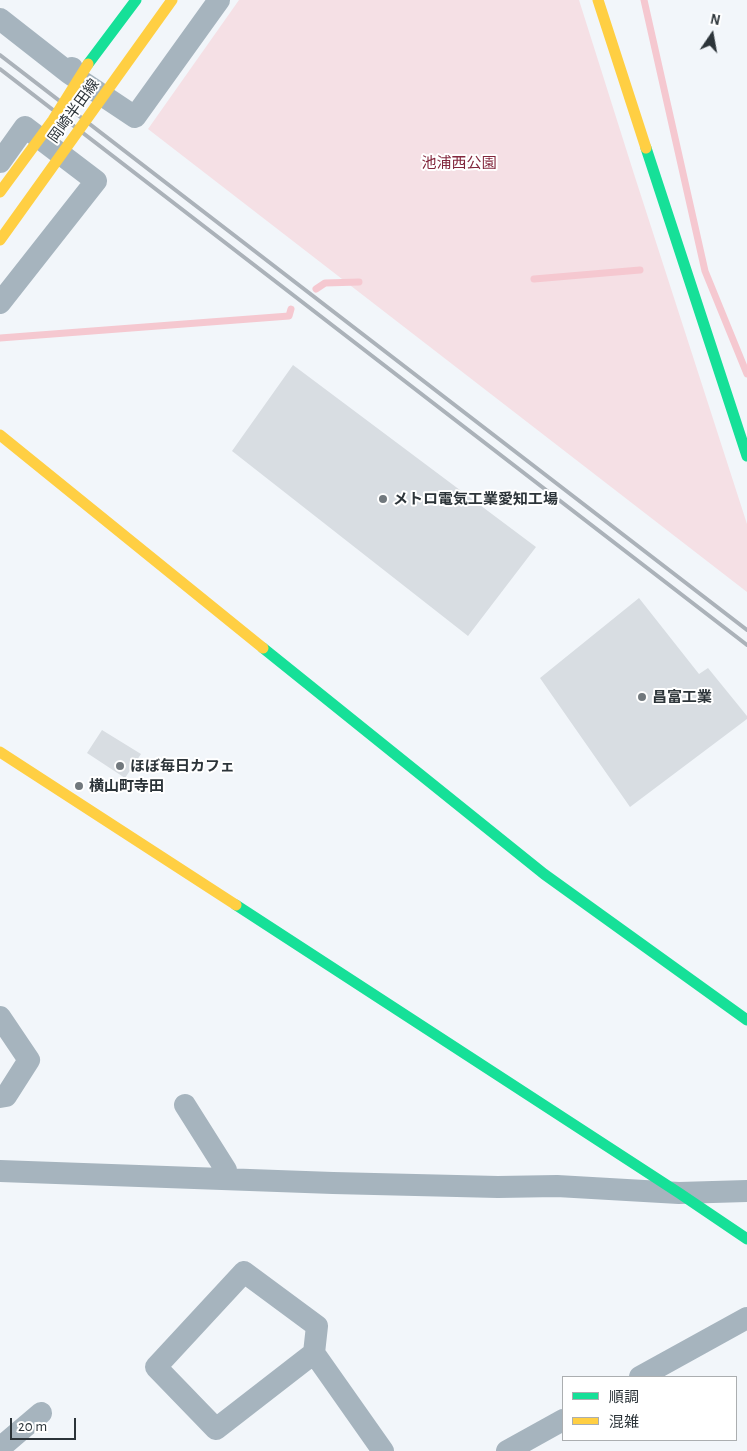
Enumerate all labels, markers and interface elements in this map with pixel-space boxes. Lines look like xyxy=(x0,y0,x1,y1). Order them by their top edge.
north arrow xyxy=(687,10,737,60)
text: N xyxy=(709,12,721,28)
street label: 岡崎半田線 xyxy=(45,75,103,147)
park label: 池浦西公園 xyxy=(422,154,496,172)
place label: メトロ電気工業愛知工場 xyxy=(393,490,558,508)
marker: メトロ電気工業愛知工場 xyxy=(377,493,389,505)
place label: 昌富工業 xyxy=(652,688,712,706)
marker: 昌富工業 xyxy=(636,691,648,703)
place label: ほぼ毎日カフェ xyxy=(130,757,235,775)
marker: ほぼ毎日カフェ xyxy=(114,760,126,772)
place label: 横山町寺田 xyxy=(89,777,164,795)
marker: 横山町寺田 xyxy=(73,780,85,792)
legend xyxy=(562,1376,737,1441)
text: 順調 xyxy=(609,1390,639,1405)
scale bar xyxy=(12,1408,79,1440)
text: 混雑 xyxy=(609,1415,639,1430)
text: 20 m xyxy=(18,1419,47,1434)

